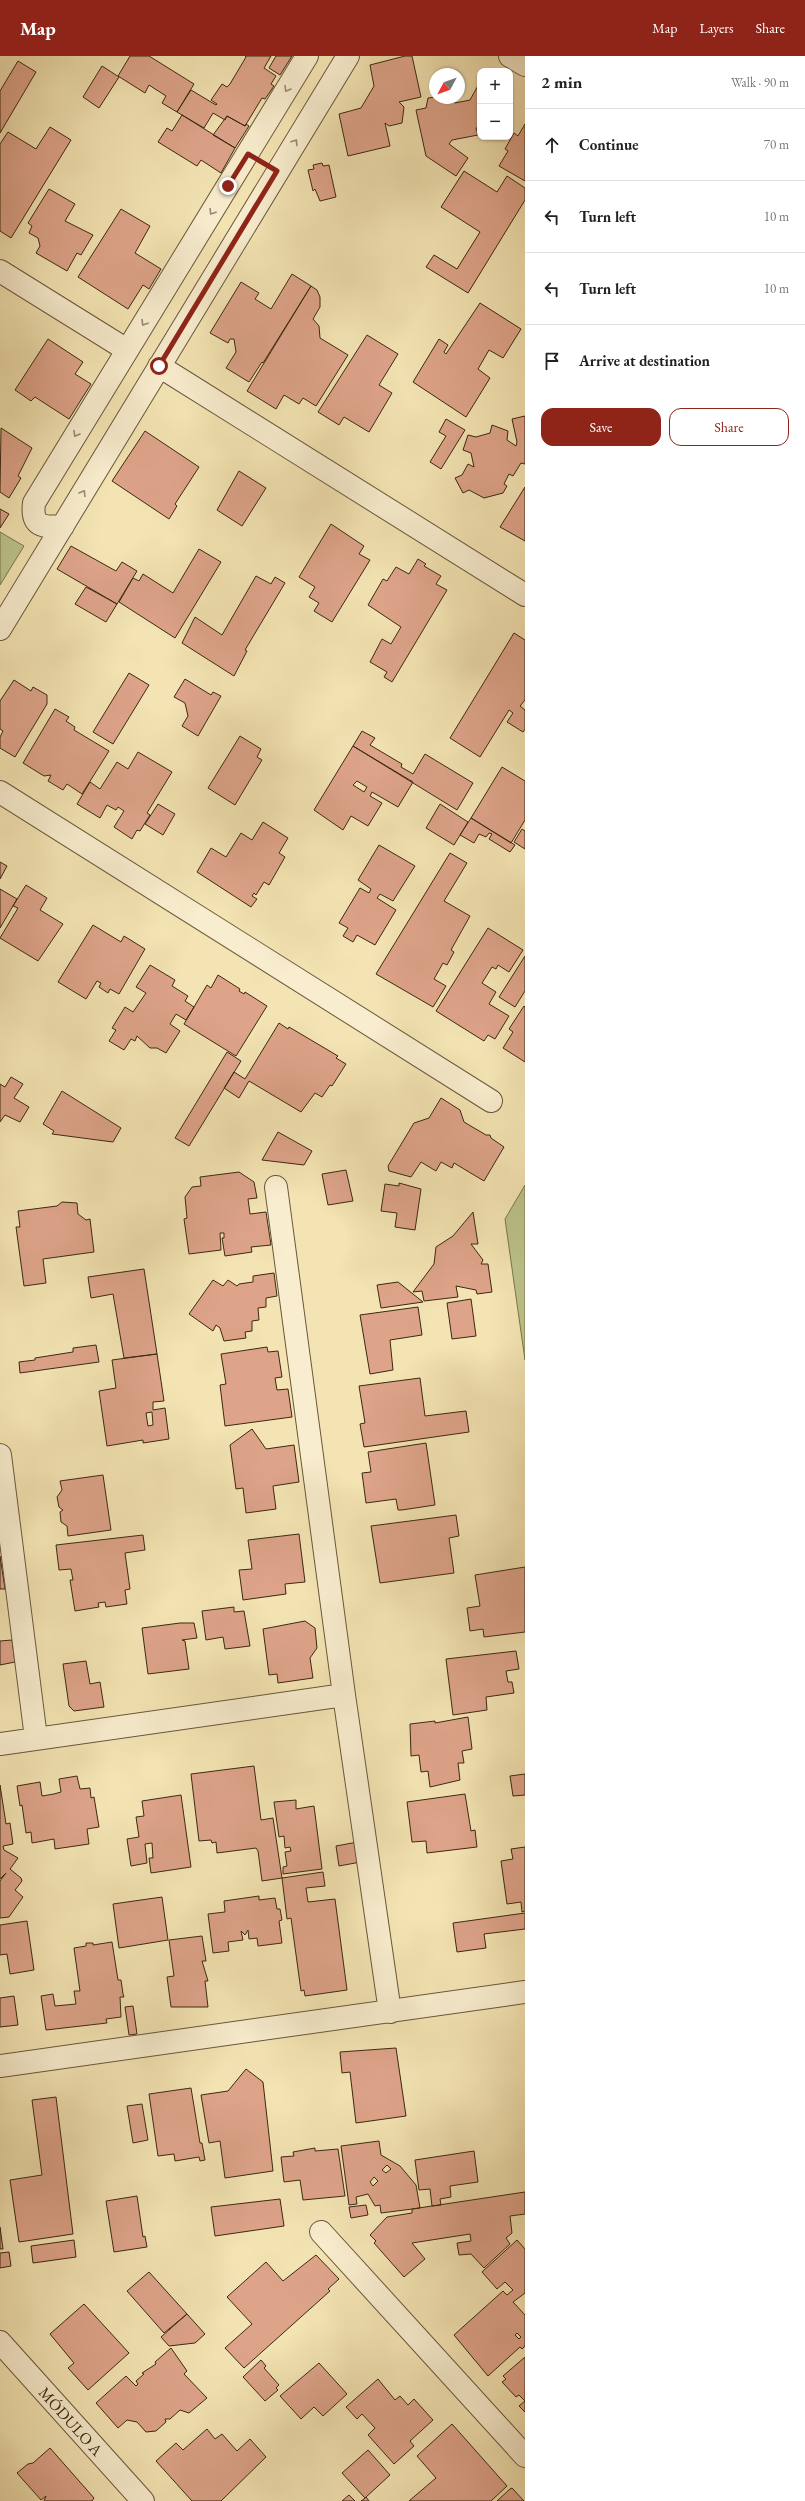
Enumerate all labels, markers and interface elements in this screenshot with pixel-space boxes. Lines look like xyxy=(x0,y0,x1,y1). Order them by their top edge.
text: Map xyxy=(20,16,56,41)
text: Map xyxy=(652,19,677,37)
text: Layers xyxy=(699,19,734,37)
text: Share xyxy=(756,19,785,37)
north arrow xyxy=(429,68,465,104)
map controls xyxy=(477,68,513,140)
button: + xyxy=(477,68,513,104)
text: 2 min xyxy=(541,71,582,93)
text: Walk · 90 m xyxy=(731,74,789,91)
one-way arrow xyxy=(284,85,291,92)
button: − xyxy=(477,104,513,140)
icon: ahead xyxy=(541,134,563,156)
text: Continue xyxy=(579,135,639,154)
text: 70 m xyxy=(764,136,789,153)
one-way arrow xyxy=(290,139,298,146)
route end xyxy=(219,177,237,195)
icon: left xyxy=(541,206,563,228)
text: Turn left xyxy=(579,207,636,226)
one-way arrow xyxy=(209,208,216,215)
text: 10 m xyxy=(764,208,789,225)
icon: left xyxy=(541,278,563,300)
text: Turn left xyxy=(579,279,636,298)
text: 10 m xyxy=(764,280,789,297)
one-way arrow xyxy=(141,319,148,326)
icon: arrive xyxy=(541,350,563,372)
text: Arrive at destination xyxy=(579,351,710,370)
route start xyxy=(150,357,168,375)
button: Save xyxy=(541,408,661,446)
button: Share xyxy=(669,408,789,446)
one-way arrow xyxy=(73,430,81,437)
one-way arrow xyxy=(78,490,86,497)
street label: MÓDULO A xyxy=(34,2382,108,2461)

